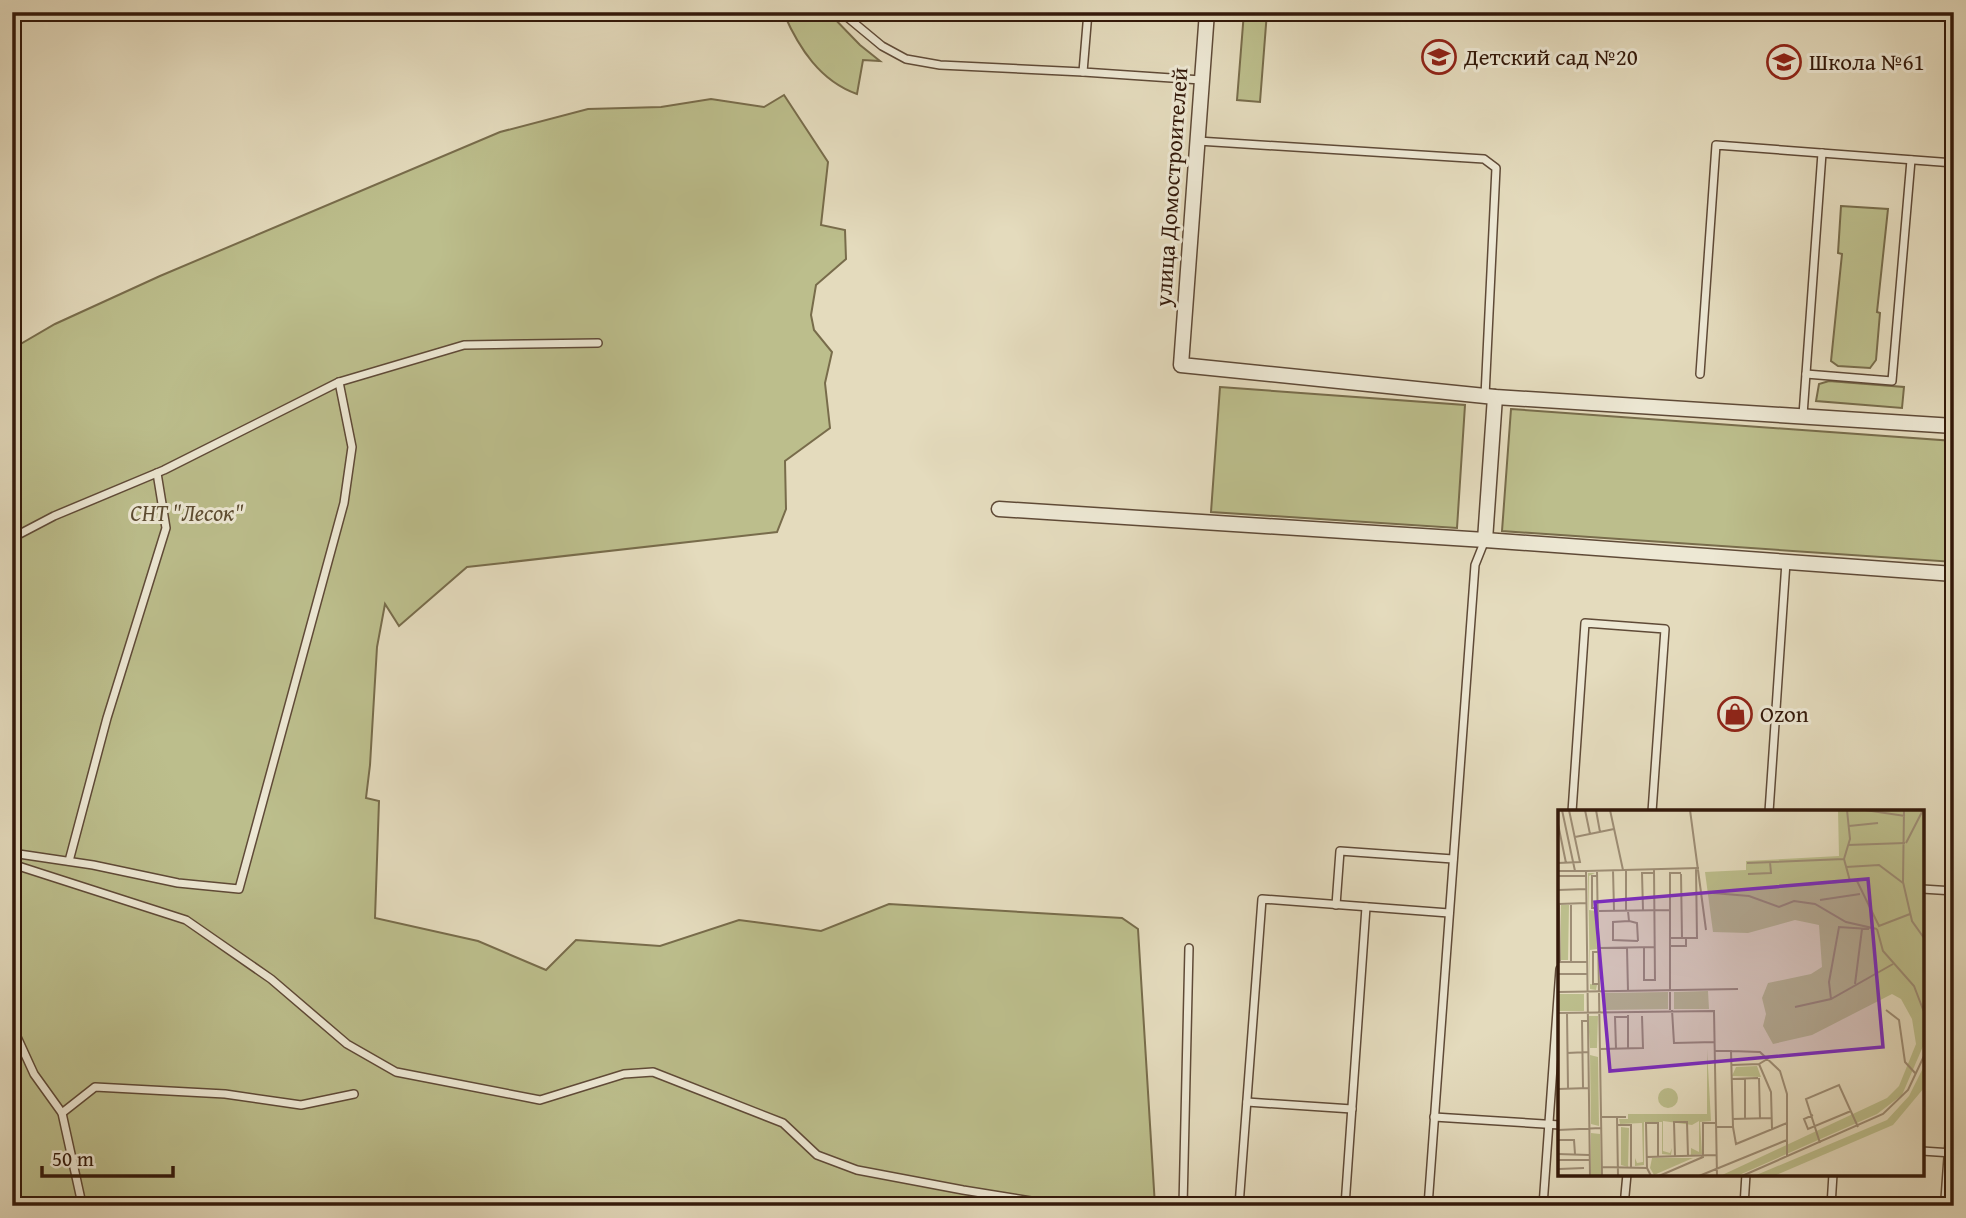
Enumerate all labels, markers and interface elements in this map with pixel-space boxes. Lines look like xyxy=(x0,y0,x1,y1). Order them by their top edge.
school or university icon: Детский сад №20 xyxy=(1420,38,1458,76)
place label: Детский сад №20 xyxy=(1463,40,1638,73)
school or university icon: Школа №61 xyxy=(1765,43,1803,81)
place label: Школа №61 xyxy=(1809,45,1925,78)
street label: улица Домостроителей xyxy=(1146,66,1195,309)
park label: СНТ "Лесок" xyxy=(130,496,244,529)
shop icon: Ozon xyxy=(1716,695,1754,733)
place label: Ozon xyxy=(1760,697,1809,730)
inset map xyxy=(1558,810,1924,1176)
scale bar xyxy=(42,1134,173,1178)
text: 50 m xyxy=(52,1143,94,1174)

